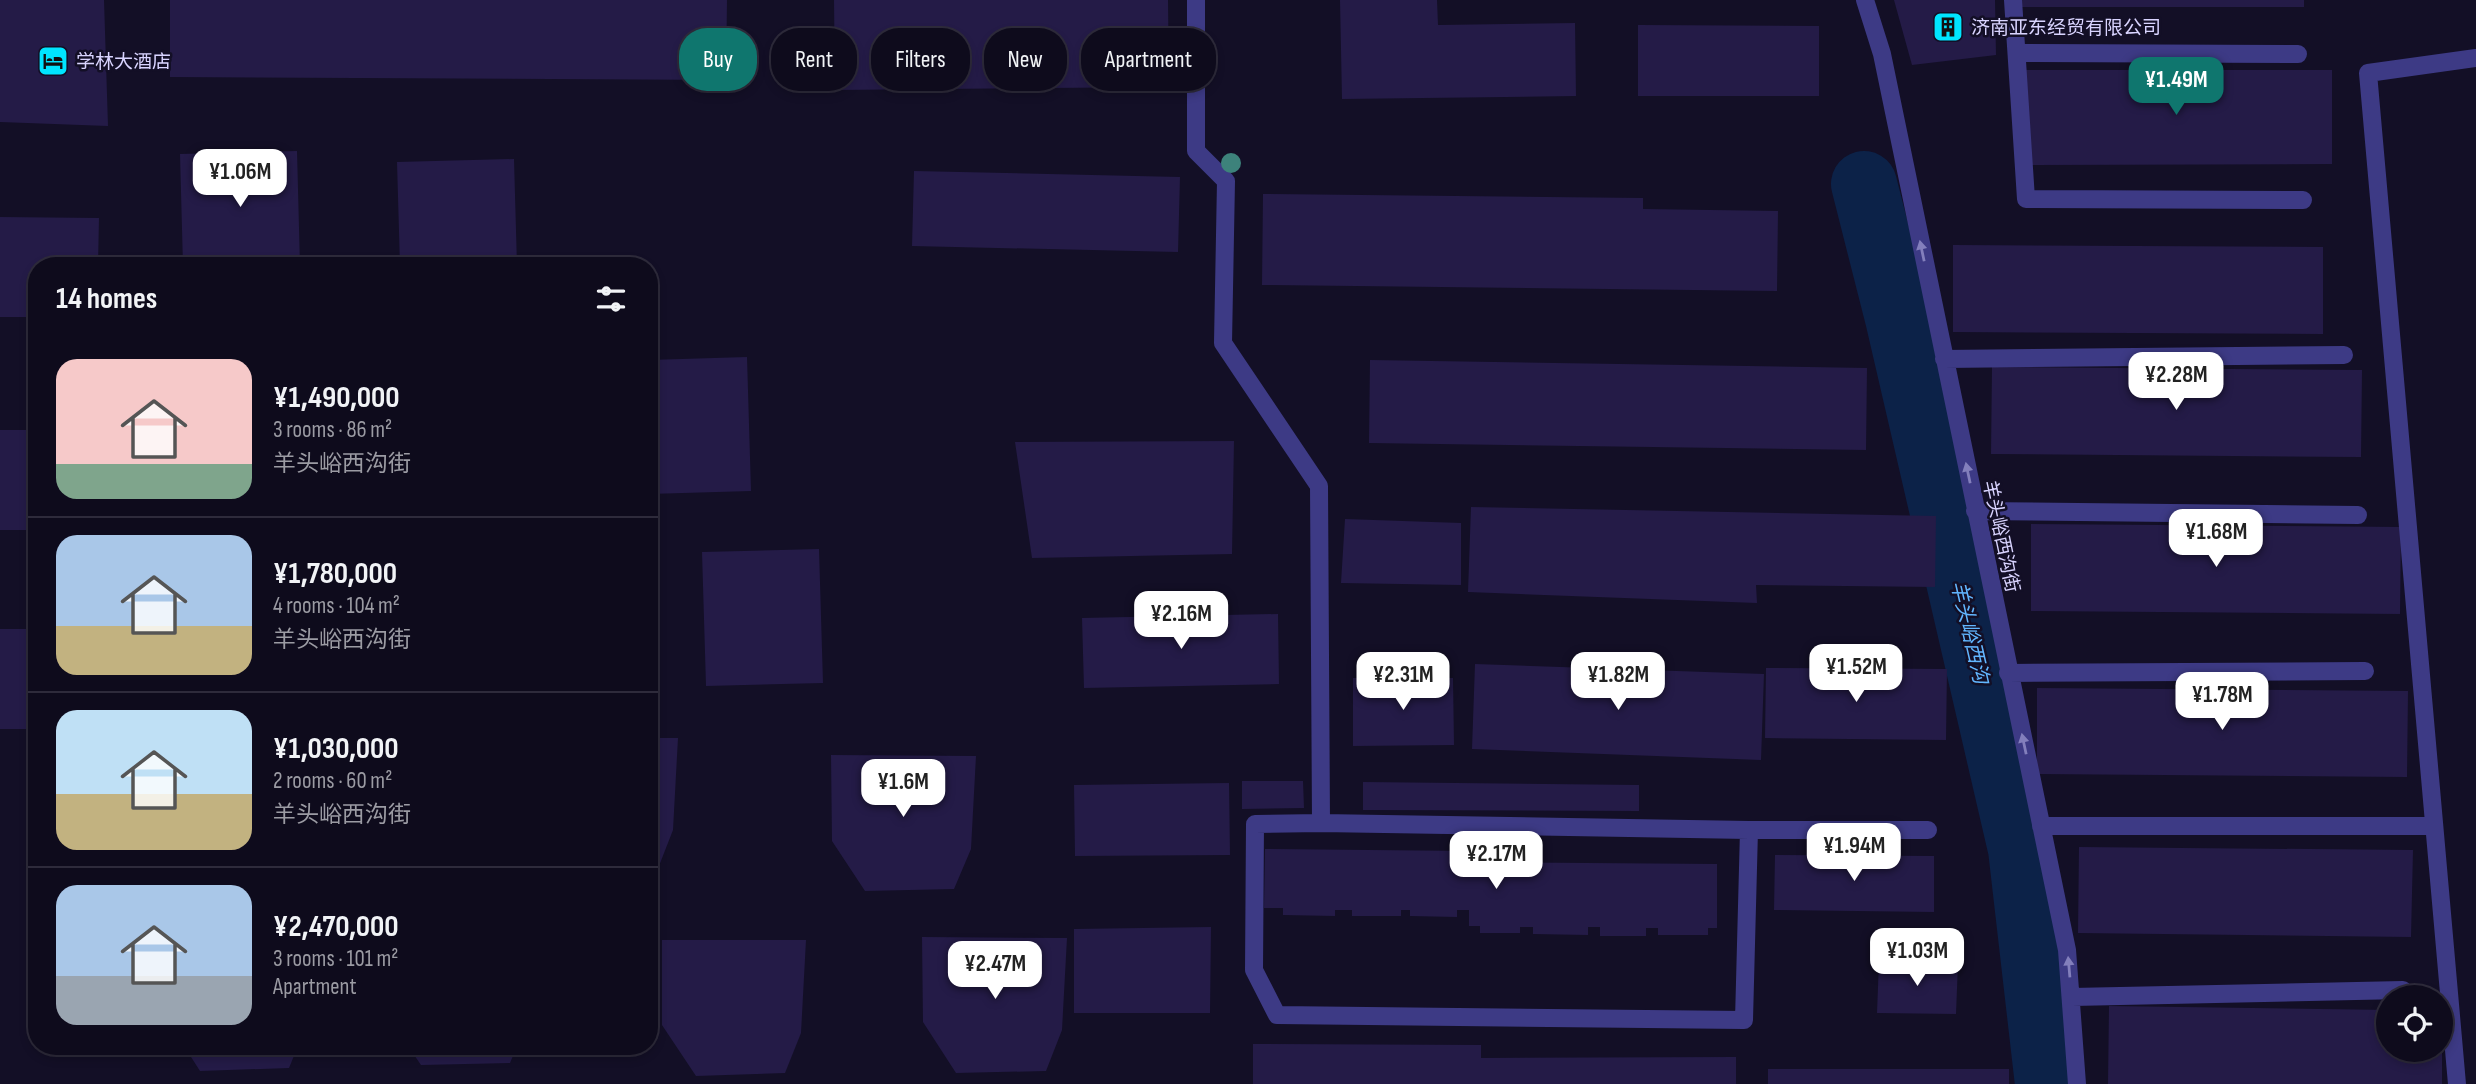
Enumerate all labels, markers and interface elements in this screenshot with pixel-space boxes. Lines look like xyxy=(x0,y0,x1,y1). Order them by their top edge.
building icon: 济南亚东经贸有限公司 xyxy=(1931,10,1965,44)
place label: 济南亚东经贸有限公司 xyxy=(1971,17,2161,40)
chip: Buy xyxy=(679,28,757,91)
chip: Rent xyxy=(771,28,857,91)
chip: Filters xyxy=(871,28,970,91)
chip: New xyxy=(984,28,1067,91)
chip: Apartment xyxy=(1081,28,1216,91)
hotel icon: 学林大酒店 xyxy=(36,44,70,78)
place label: 学林大酒店 xyxy=(76,51,171,74)
pin: ¥1.49M xyxy=(2119,58,2233,117)
text: ¥1.49M xyxy=(2145,66,2207,94)
pin: ¥1.06M xyxy=(183,150,297,209)
text: ¥1.06M xyxy=(209,158,271,186)
one-way arrow xyxy=(1917,240,1928,262)
icon: filters xyxy=(592,280,630,318)
text: 14 homes xyxy=(56,281,157,317)
pin: ¥2.28M xyxy=(2119,352,2233,412)
text: ¥2.28M xyxy=(2144,361,2208,389)
text: ¥1,490,000 xyxy=(273,380,400,416)
icon: home xyxy=(112,387,196,471)
text: 3 rooms · 86 m² xyxy=(273,416,392,444)
text: 羊头峪西沟街 xyxy=(273,450,411,478)
one-way arrow xyxy=(1962,462,1973,484)
street label: 羊头峪西沟街 xyxy=(1977,478,2024,594)
pin: ¥1.68M xyxy=(2159,510,2273,569)
text: ¥1.68M xyxy=(2185,518,2247,546)
text: ¥1,780,000 xyxy=(273,556,397,592)
icon: home xyxy=(112,563,196,647)
water label: 羊头峪西沟 xyxy=(1946,578,1994,688)
text: 4 rooms · 104 m² xyxy=(273,592,400,620)
pin: ¥2.16M xyxy=(1124,592,1238,651)
text: ¥2.16M xyxy=(1150,600,1212,628)
text: 羊头峪西沟街 xyxy=(273,626,411,654)
pin: ¥1.52M xyxy=(1799,644,1913,704)
pin: ¥2.31M xyxy=(1346,652,1460,712)
pin: ¥1.82M xyxy=(1561,652,1675,712)
text: ¥1.52M xyxy=(1825,653,1887,681)
text: ¥2.31M xyxy=(1373,661,1433,689)
text: ¥1.82M xyxy=(1587,661,1649,689)
pin: ¥1.78M xyxy=(2165,672,2279,732)
text: ¥1.78M xyxy=(2191,681,2253,709)
text: ¥1,030,000 xyxy=(273,731,399,767)
one-way arrow xyxy=(2018,733,2029,755)
icon: home xyxy=(112,738,196,822)
pin: ¥1.6M xyxy=(854,760,952,819)
text: 2 rooms · 60 m² xyxy=(273,767,392,795)
text: ¥1.6M xyxy=(877,768,929,796)
text: 羊头峪西沟街 xyxy=(273,801,411,829)
pin: ¥1.94M xyxy=(1797,824,1911,883)
pin: ¥2.17M xyxy=(1439,832,1553,891)
text: ¥1.94M xyxy=(1823,832,1885,860)
text: ¥2.17M xyxy=(1466,840,1526,868)
text: ¥2,470,000 xyxy=(273,909,399,945)
icon: home xyxy=(112,913,196,997)
pin: ¥1.03M xyxy=(1860,928,1974,988)
text: ¥1.03M xyxy=(1886,937,1948,965)
pin: ¥2.47M xyxy=(938,942,1052,1001)
text: 3 rooms · 101 m² xyxy=(273,945,398,973)
text: ¥2.47M xyxy=(964,950,1026,978)
one-way arrow xyxy=(2063,956,2074,978)
text: Apartment xyxy=(273,973,357,1001)
map controls xyxy=(2376,985,2453,1062)
button: locate xyxy=(2376,985,2453,1062)

